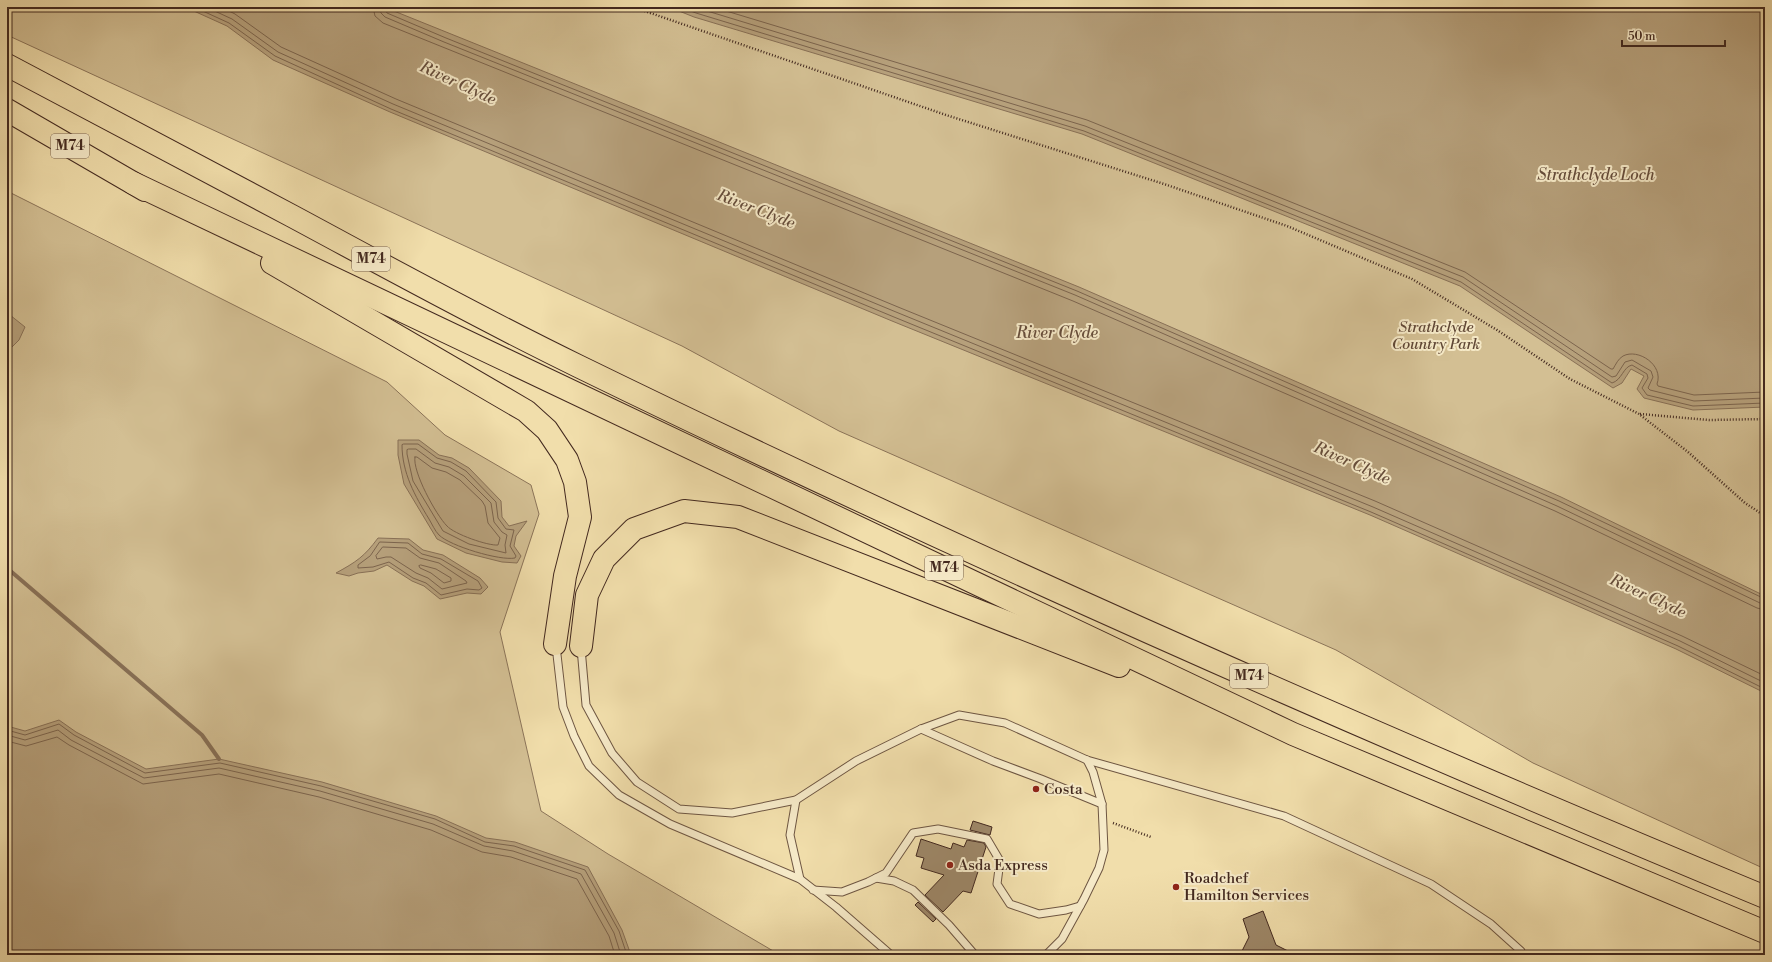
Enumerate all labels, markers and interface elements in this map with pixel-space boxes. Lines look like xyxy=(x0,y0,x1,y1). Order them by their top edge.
scale bar xyxy=(1622,22,1725,48)
text: 50 m xyxy=(1628,29,1656,44)
water label: River Clyde xyxy=(416,56,500,110)
road number: M74 xyxy=(51,134,89,158)
water label: Strathclyde Loch xyxy=(1537,165,1655,185)
water label: River Clyde xyxy=(713,185,798,233)
road number: M74 xyxy=(352,247,390,271)
park label: Strathclyde Country Park xyxy=(1392,318,1480,354)
water label: River Clyde xyxy=(1015,323,1098,343)
water label: River Clyde xyxy=(1310,437,1394,489)
road number: M74 xyxy=(925,556,963,580)
water label: River Clyde xyxy=(1606,569,1690,623)
road number: M74 xyxy=(1230,664,1268,688)
place label: Costa xyxy=(1044,780,1083,799)
marker: Costa xyxy=(1031,784,1041,794)
place label: Asda Express xyxy=(957,856,1048,875)
marker: Asda Express xyxy=(945,860,955,870)
place label: Roadchef Hamilton Services xyxy=(1184,869,1309,905)
marker: Roadchef Hamilton Services xyxy=(1171,882,1181,892)

